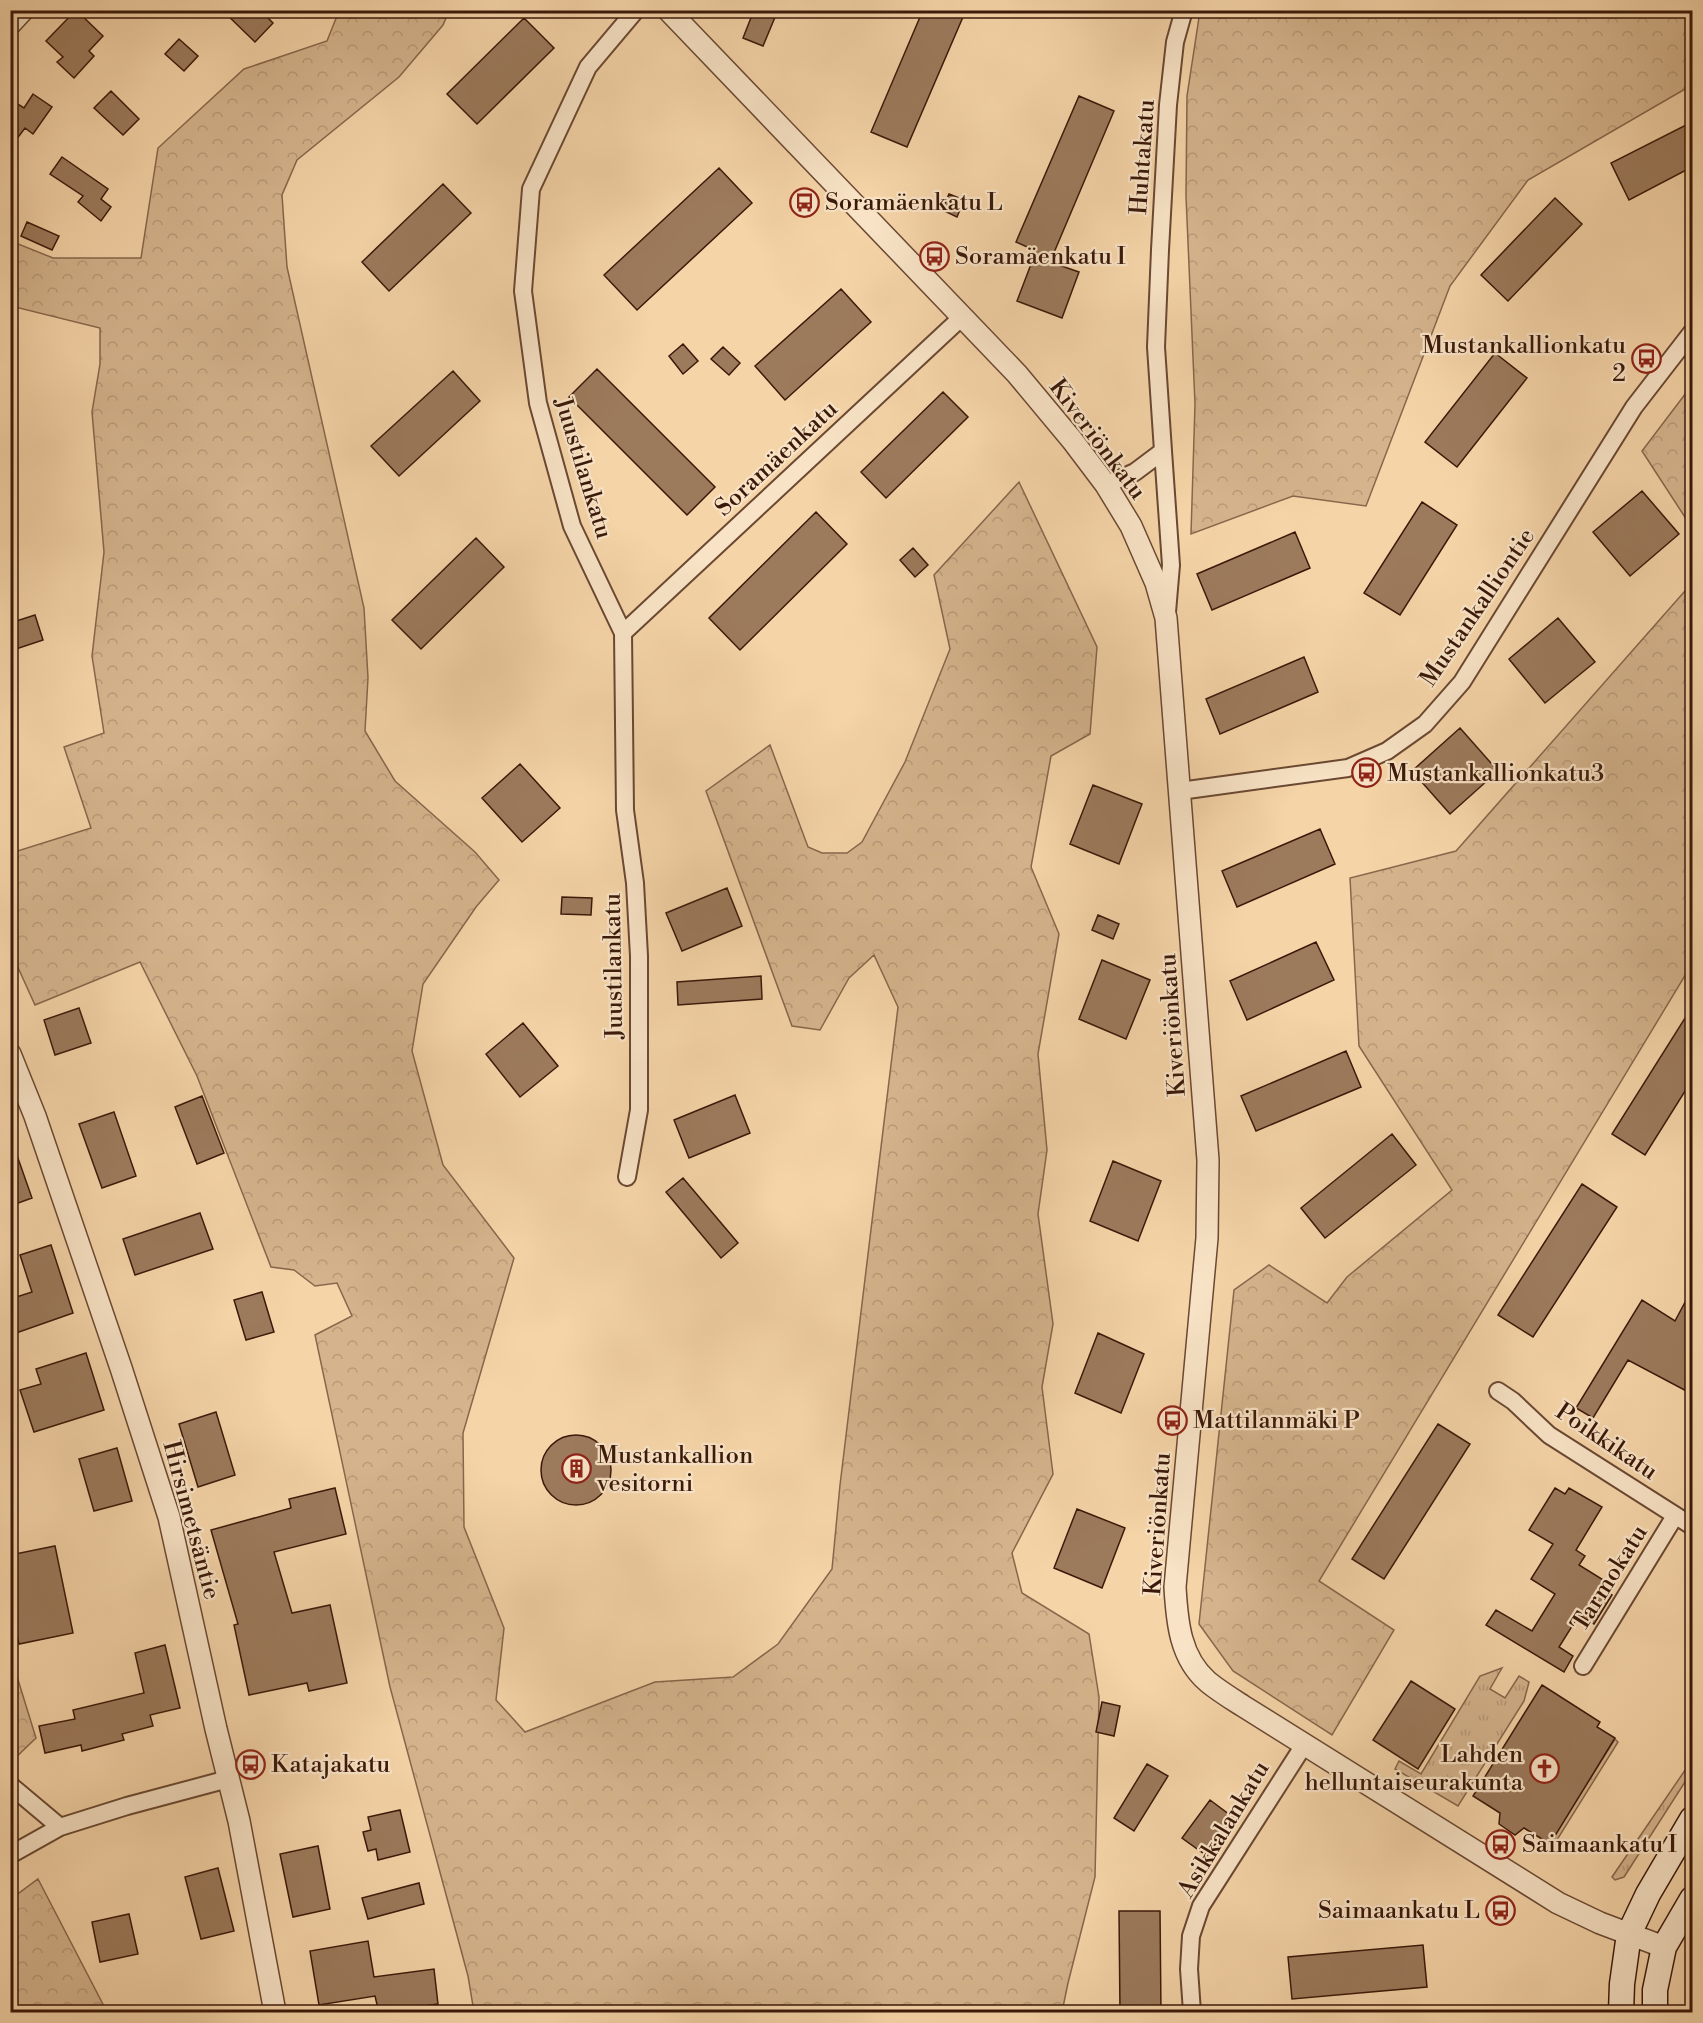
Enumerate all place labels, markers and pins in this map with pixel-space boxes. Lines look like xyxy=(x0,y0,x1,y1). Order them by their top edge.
bus stop icon: Soramäenkatu L xyxy=(788,186,820,218)
place label: Soramäenkatu L xyxy=(825,188,1003,218)
bus stop icon: Soramäenkatu I xyxy=(918,240,950,272)
place label: Soramäenkatu I xyxy=(955,242,1126,272)
place label: Mustankallionkatu 2 xyxy=(1422,331,1626,389)
bus stop icon: Mustankallionkatu 2 xyxy=(1631,343,1663,375)
bus stop icon: Mustankallionkatu3 xyxy=(1350,757,1382,789)
place label: Mustankallionkatu3 xyxy=(1387,759,1604,789)
bus stop icon: Mattilanmäki P xyxy=(1156,1404,1188,1436)
place label: Mattilanmäki P xyxy=(1193,1406,1360,1436)
place label: Mustankallion vesitorni xyxy=(596,1441,753,1499)
building icon: Mustankallion vesitorni xyxy=(560,1453,592,1485)
place label: Lahden helluntaiseurakunta xyxy=(1304,1740,1524,1798)
bus stop icon: Katajakatu xyxy=(234,1748,266,1780)
place label: Katajakatu xyxy=(271,1750,390,1780)
church icon: Lahden helluntaiseurakunta xyxy=(1528,1752,1560,1784)
bus stop icon: Saimaankatu I xyxy=(1485,1828,1517,1860)
place label: Saimaankatu I xyxy=(1522,1830,1677,1860)
bus stop icon: Saimaankatu L xyxy=(1485,1894,1517,1926)
place label: Saimaankatu L xyxy=(1318,1896,1480,1926)

